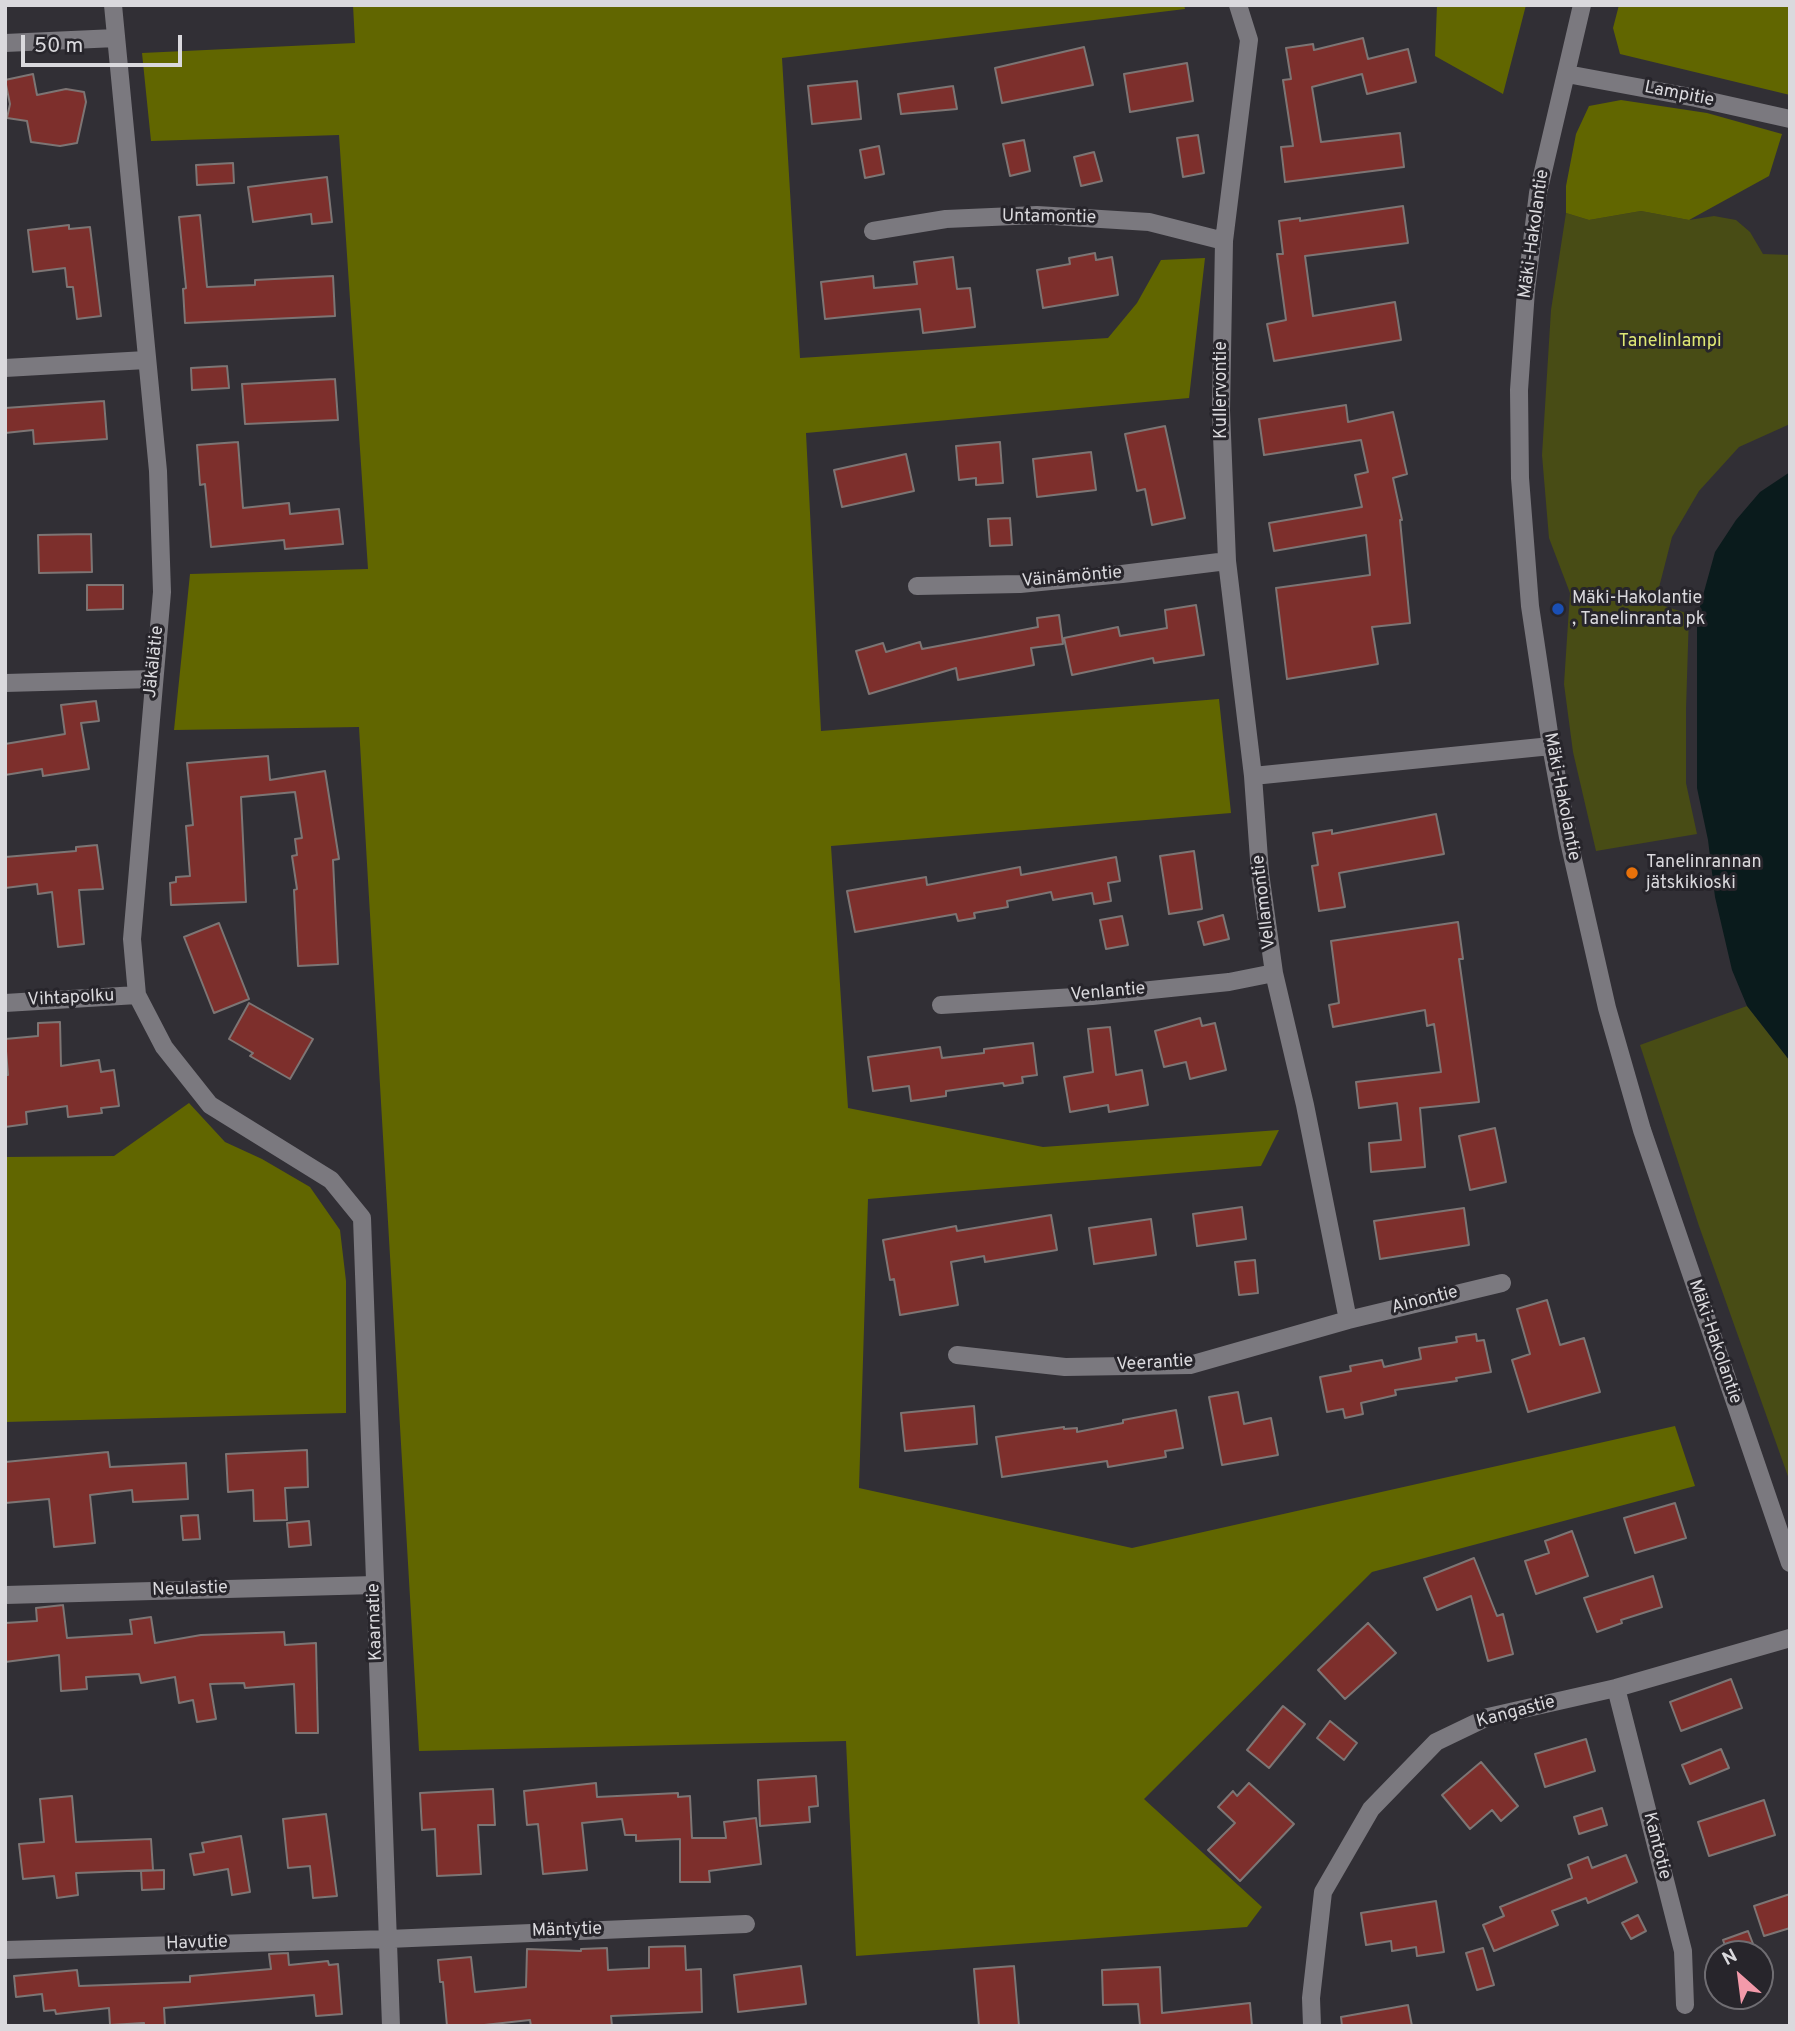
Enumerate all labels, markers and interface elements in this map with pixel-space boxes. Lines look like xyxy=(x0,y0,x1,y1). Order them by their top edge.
scale bar xyxy=(24,21,186,65)
text: 50 m xyxy=(34,33,83,60)
street label: Lampitie xyxy=(1642,78,1716,112)
street label: Mäki-Hakolantie xyxy=(1515,168,1555,300)
street label: Untamontie xyxy=(1002,206,1096,230)
park label: Tanelinlampi xyxy=(1618,331,1722,353)
street label: Kullervontie xyxy=(1211,341,1233,439)
street label: Väinämöntie xyxy=(1021,563,1123,593)
place label: Mäki-Hakolantie , Tanelinranta pk xyxy=(1572,588,1705,630)
marker: Mäki-Hakolantie , Tanelinranta pk xyxy=(1550,601,1566,617)
street label: Jäkälätie xyxy=(140,625,170,699)
street label: Mäki-Hakolantie xyxy=(1538,731,1584,863)
place label: Tanelinrannan jätskikioski xyxy=(1646,852,1762,894)
street label: Vellamontie xyxy=(1248,854,1282,950)
marker: Tanelinrannan jätskikioski xyxy=(1624,865,1640,881)
street label: Venlantie xyxy=(1070,979,1146,1007)
street label: Vihtapolku xyxy=(27,986,115,1012)
street label: Mäki-Hakolantie xyxy=(1683,1277,1745,1407)
street label: Ainontie xyxy=(1390,1282,1460,1320)
street label: Veerantie xyxy=(1116,1351,1194,1377)
street label: Neulastie xyxy=(152,1578,228,1602)
street label: Kaarnatie xyxy=(364,1583,388,1661)
street label: Kangastie xyxy=(1474,1692,1558,1734)
street label: Kantotie xyxy=(1637,1810,1675,1882)
street label: Mäntytie xyxy=(532,1919,602,1943)
street label: Havutie xyxy=(166,1932,228,1956)
north arrow xyxy=(1704,1940,1774,2010)
text: N xyxy=(1718,1944,1742,1972)

